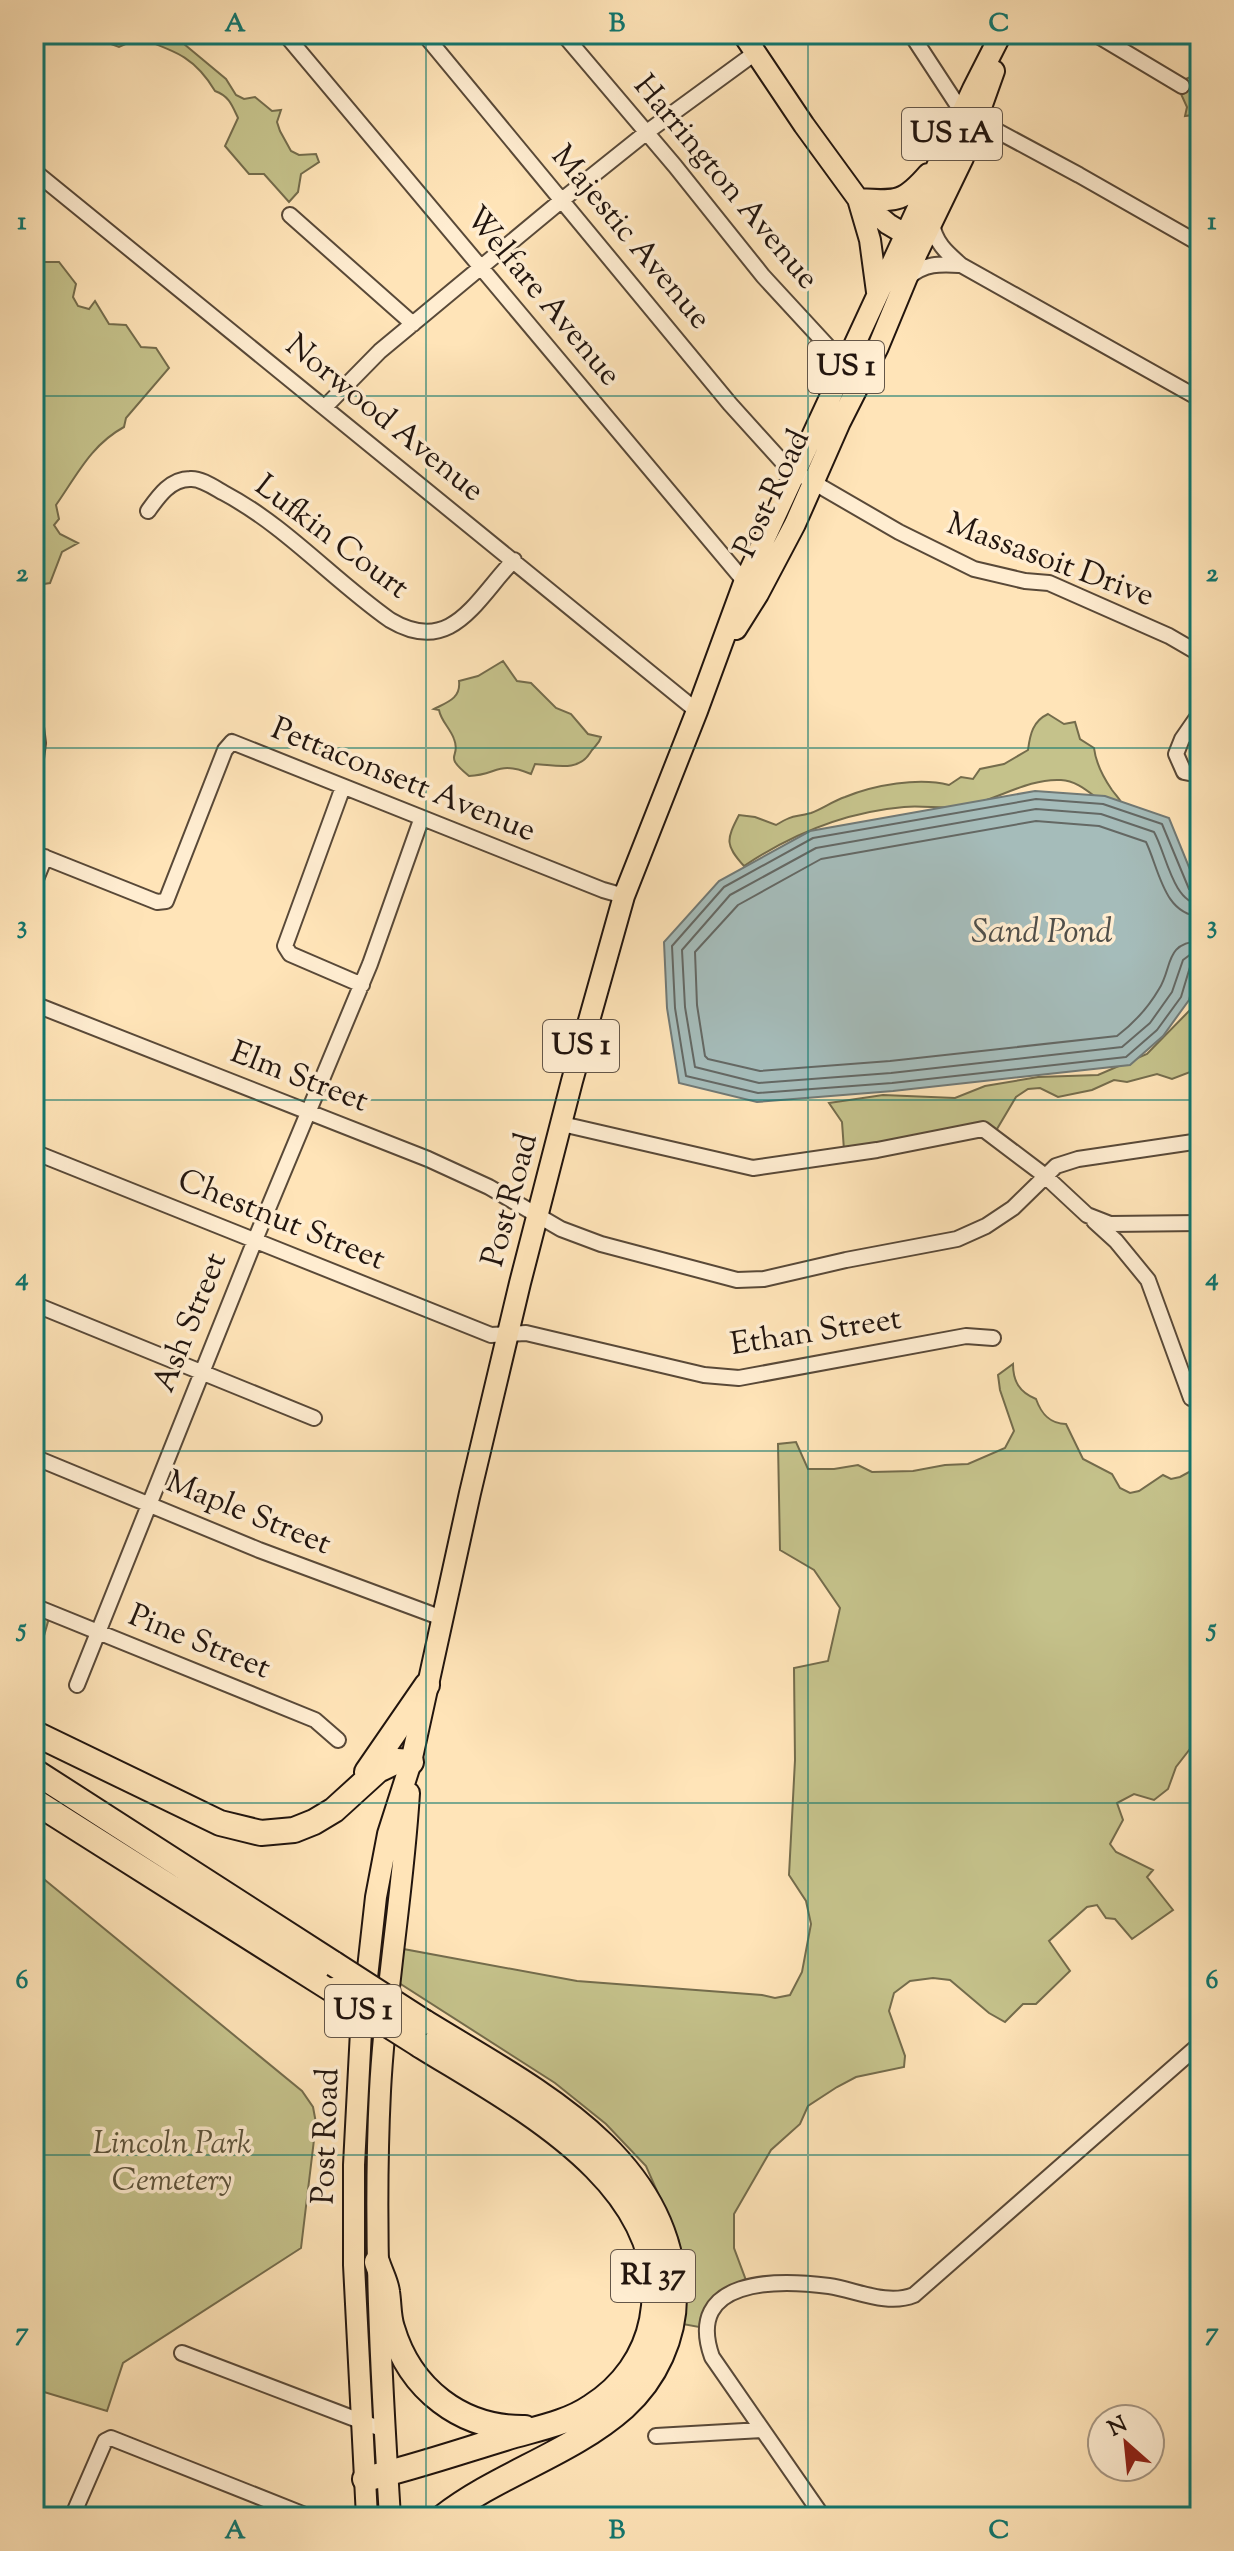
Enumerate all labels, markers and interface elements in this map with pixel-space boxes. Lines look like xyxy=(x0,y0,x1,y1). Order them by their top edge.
text: A xyxy=(224,6,246,43)
text: B xyxy=(609,6,626,43)
text: C xyxy=(989,6,1009,43)
street label: Harrington Avenue xyxy=(621,66,829,300)
road number: US 1A xyxy=(902,108,1002,160)
street label: Majestic Avenue xyxy=(539,136,721,340)
street label: Welfare Avenue xyxy=(453,197,631,397)
text: 1 xyxy=(18,204,27,241)
text: 1 xyxy=(1208,204,1217,241)
street label: Norwood Avenue xyxy=(275,324,493,514)
road number: US 1 xyxy=(808,341,884,393)
street label: Post Road xyxy=(723,422,823,566)
street label: Lufkin Court xyxy=(244,465,418,611)
street label: Massasoit Drive xyxy=(940,502,1160,620)
text: 2 xyxy=(16,556,29,593)
text: 2 xyxy=(1206,556,1219,593)
street label: Pettaconsett Avenue xyxy=(264,707,542,855)
text: 3 xyxy=(17,908,27,945)
text: 3 xyxy=(1207,908,1217,945)
water label: Sand Pond xyxy=(971,909,1113,958)
road number: US 1 xyxy=(543,1020,619,1072)
street label: Elm Street xyxy=(223,1031,375,1125)
street label: Post Road xyxy=(471,1128,551,1272)
street label: Chestnut Street xyxy=(170,1158,392,1284)
street label: Ash Street xyxy=(142,1246,240,1400)
text: 4 xyxy=(14,1260,29,1297)
text: 4 xyxy=(1204,1260,1219,1297)
street label: Ethan Street xyxy=(727,1297,905,1369)
street label: Maple Street xyxy=(159,1460,338,1568)
street label: Pine Street xyxy=(121,1594,277,1692)
text: 5 xyxy=(16,1611,27,1648)
text: 5 xyxy=(1206,1611,1217,1648)
text: 6 xyxy=(16,1963,29,2000)
text: 6 xyxy=(1206,1963,1219,2000)
road number: US 1 xyxy=(325,1985,401,2037)
street label: Post Road xyxy=(302,2067,352,2205)
park label: Lincoln Park Cemetery xyxy=(92,2122,252,2205)
road number: RI 37 xyxy=(611,2250,695,2302)
text: 7 xyxy=(15,2315,29,2352)
text: 7 xyxy=(1205,2315,1219,2352)
north arrow xyxy=(1086,2403,1166,2483)
text: N xyxy=(1103,2409,1134,2446)
text: A xyxy=(224,2513,246,2550)
text: B xyxy=(609,2513,626,2550)
text: C xyxy=(989,2513,1009,2550)

